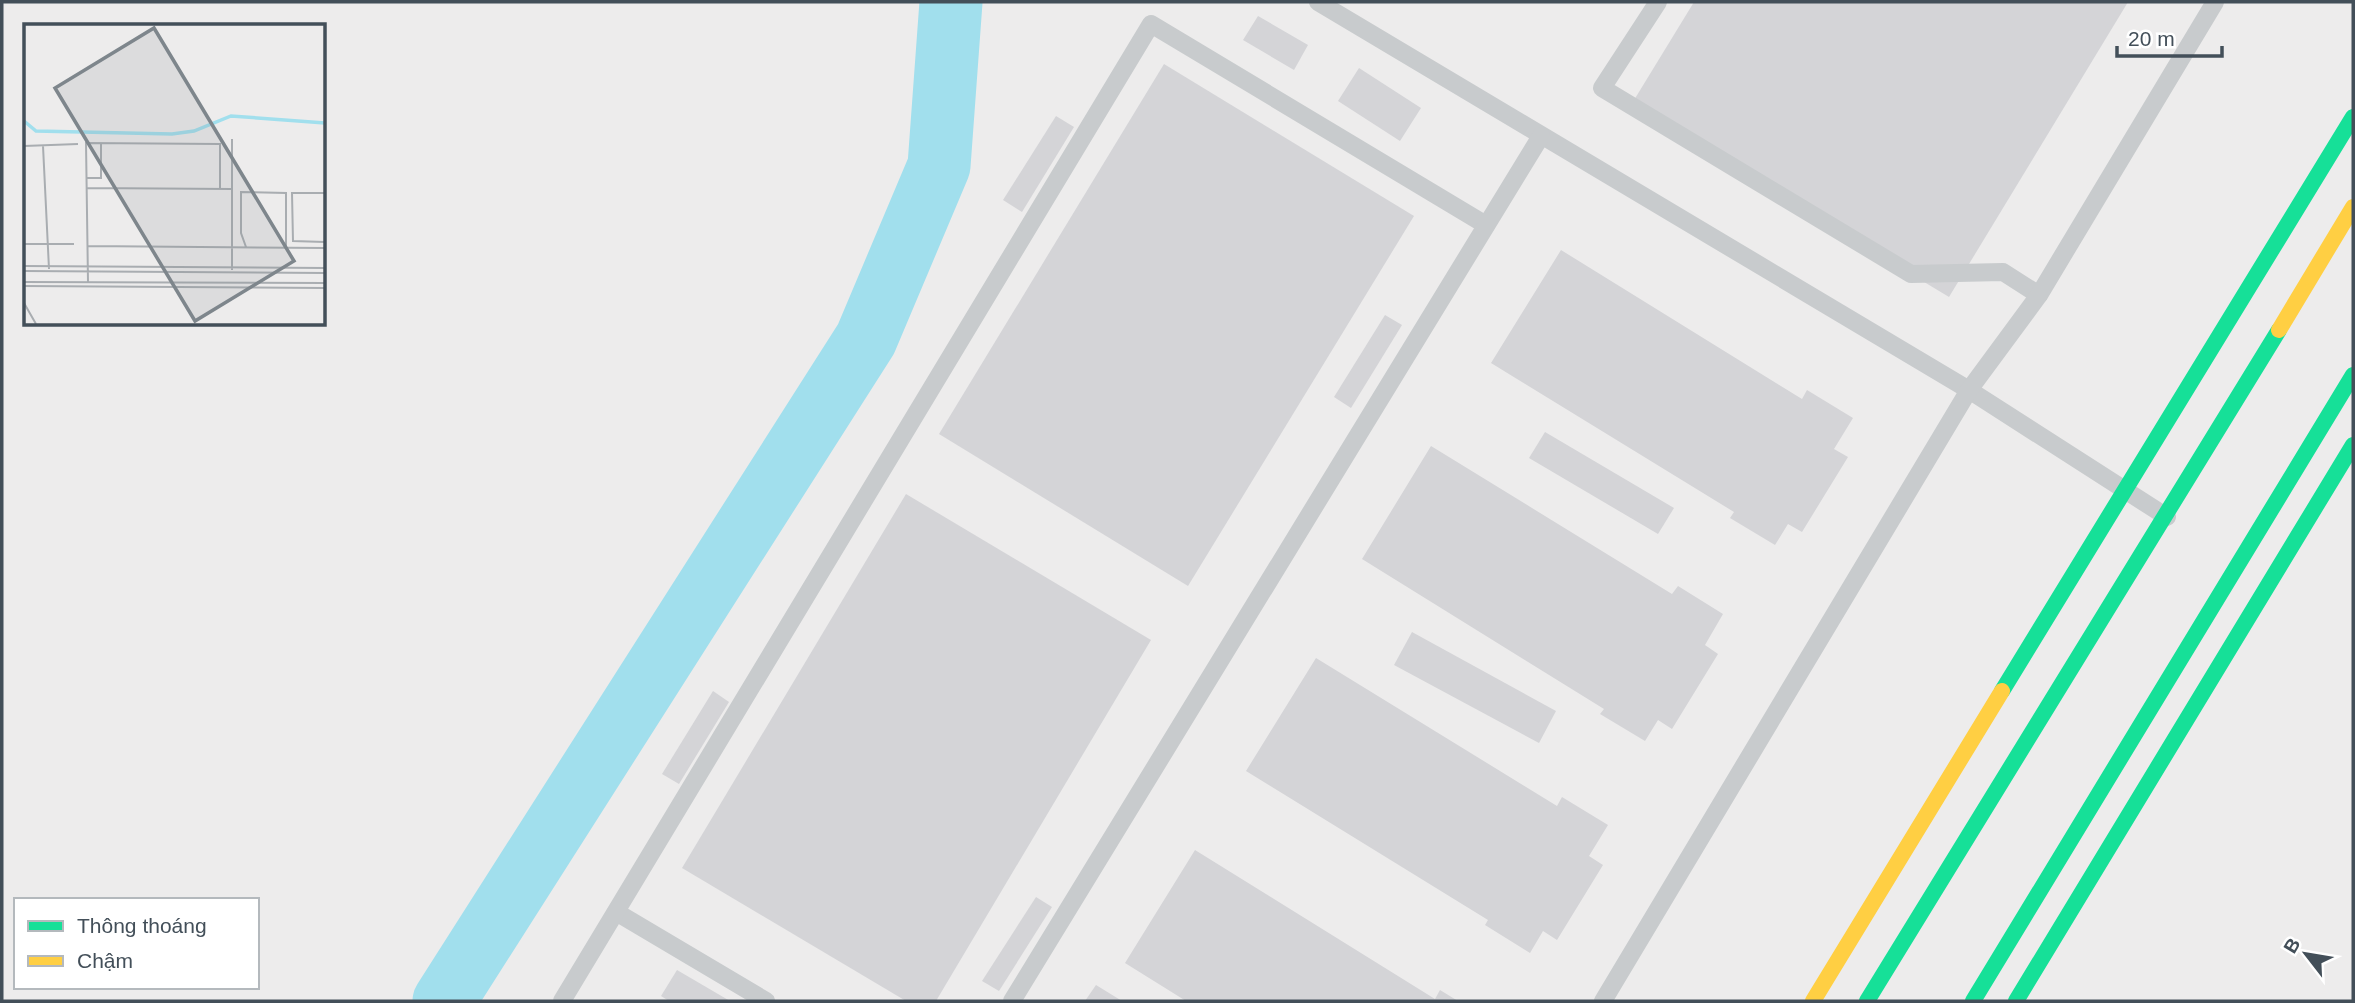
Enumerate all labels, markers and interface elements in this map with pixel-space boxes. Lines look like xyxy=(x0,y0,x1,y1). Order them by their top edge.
scale bar xyxy=(2117,14,2222,58)
inset map xyxy=(24,24,326,326)
text: 20 m xyxy=(2128,27,2175,50)
legend xyxy=(14,898,259,989)
text: Thông thoáng xyxy=(77,914,207,937)
north arrow xyxy=(2271,919,2341,989)
text: B xyxy=(2279,934,2304,957)
text: Chậm xyxy=(77,949,133,972)

